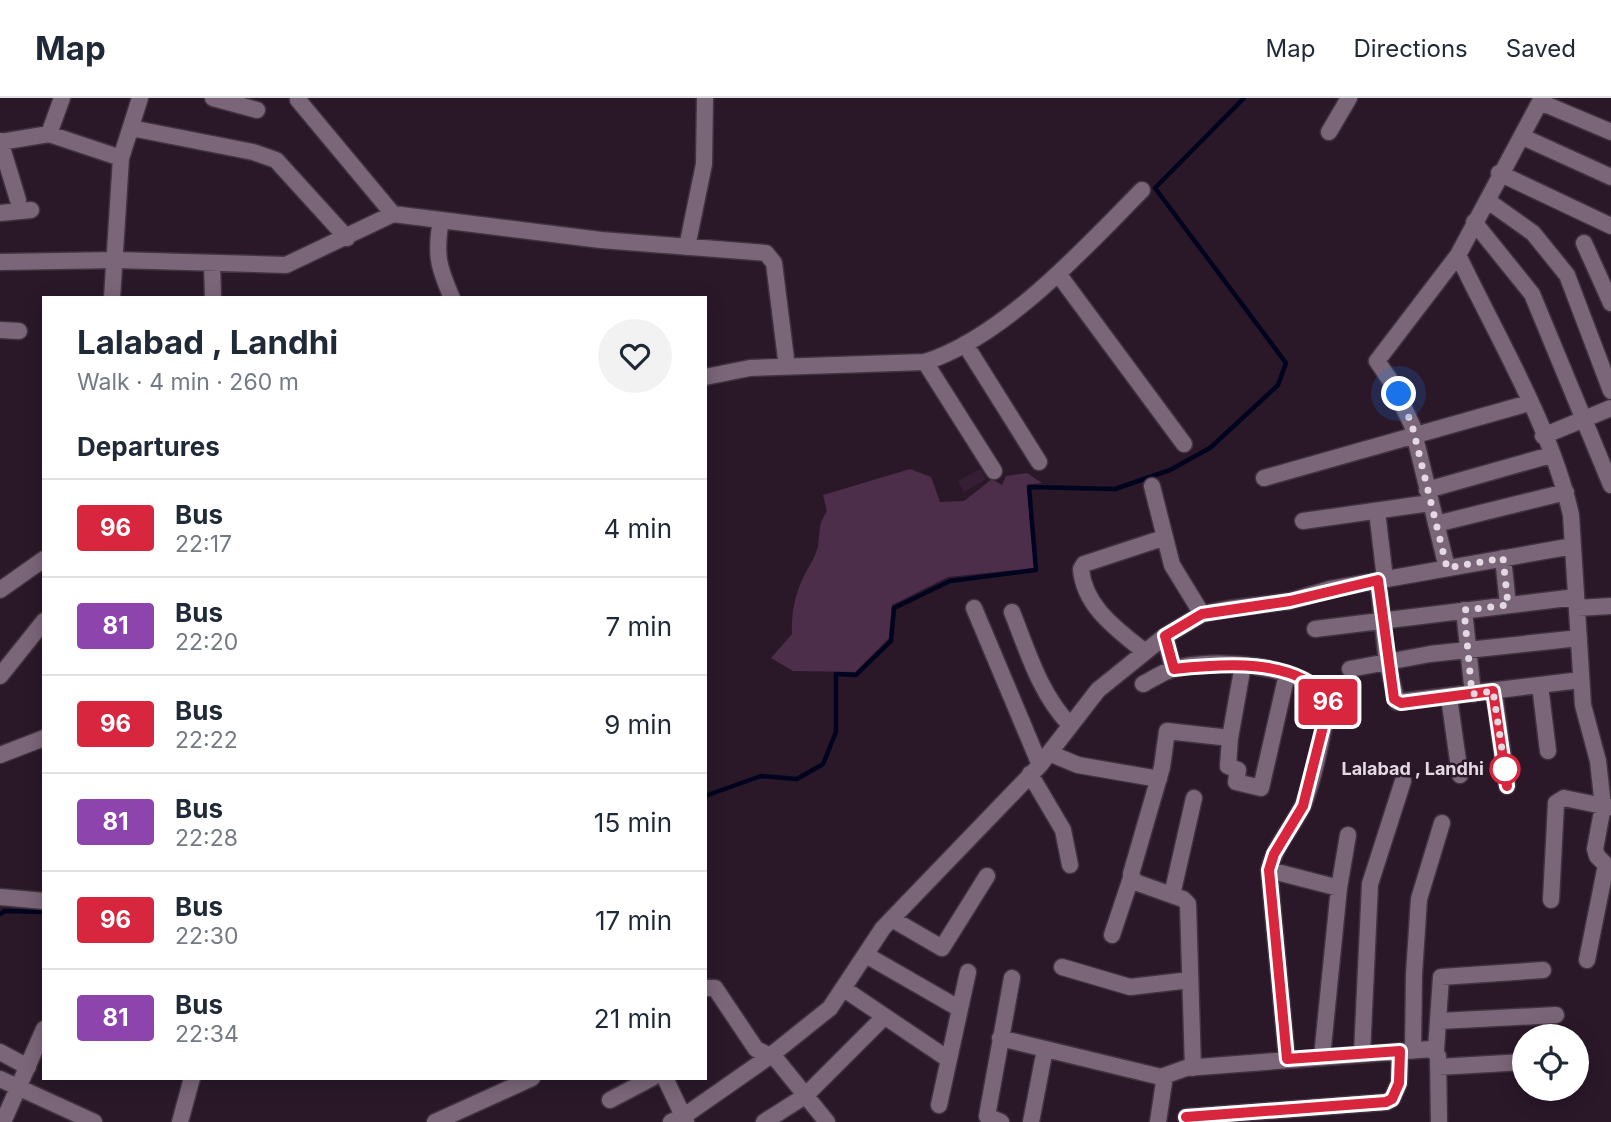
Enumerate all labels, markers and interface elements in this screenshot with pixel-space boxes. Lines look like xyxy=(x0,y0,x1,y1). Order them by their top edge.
text: Map xyxy=(35,28,106,68)
text: Map xyxy=(1266,34,1315,63)
text: Directions xyxy=(1353,34,1468,63)
text: Saved xyxy=(1506,34,1576,63)
button: heart xyxy=(598,319,672,393)
text: Lalabad , Landhi xyxy=(77,322,338,362)
text: Walk · 4 min · 260 m xyxy=(77,368,299,396)
your location xyxy=(1381,376,1416,411)
text: Departures xyxy=(77,431,220,462)
text: Bus xyxy=(175,499,223,530)
text: 96 xyxy=(100,513,131,542)
text: 4 min xyxy=(603,513,672,544)
text: 22:17 xyxy=(175,530,232,558)
text: Bus xyxy=(175,597,223,628)
text: 81 xyxy=(103,611,128,640)
text: 7 min xyxy=(606,611,672,642)
text: 22:20 xyxy=(175,628,238,656)
line badge: 96 xyxy=(1296,679,1360,725)
text: 96 xyxy=(1312,687,1344,716)
text: Bus xyxy=(175,695,223,726)
text: 96 xyxy=(100,709,131,738)
text: 9 min xyxy=(604,709,672,740)
text: 22:22 xyxy=(175,726,238,754)
marker: Lalabad , Landhi xyxy=(1490,754,1520,784)
place label: Lalabad , Landhi xyxy=(1341,758,1484,779)
text: Bus xyxy=(175,793,223,824)
text: 81 xyxy=(103,807,128,836)
text: 15 min xyxy=(594,807,672,838)
text: 22:28 xyxy=(175,824,238,852)
text: Bus xyxy=(175,891,223,922)
text: 96 xyxy=(100,905,131,934)
text: 17 min xyxy=(595,905,672,936)
text: 22:30 xyxy=(175,922,238,950)
text: Bus xyxy=(175,989,223,1020)
text: 81 xyxy=(103,1003,128,1032)
text: 21 min xyxy=(594,1003,672,1034)
text: 22:34 xyxy=(175,1020,239,1048)
map controls xyxy=(1512,1024,1589,1101)
button: locate xyxy=(1512,1024,1589,1101)

